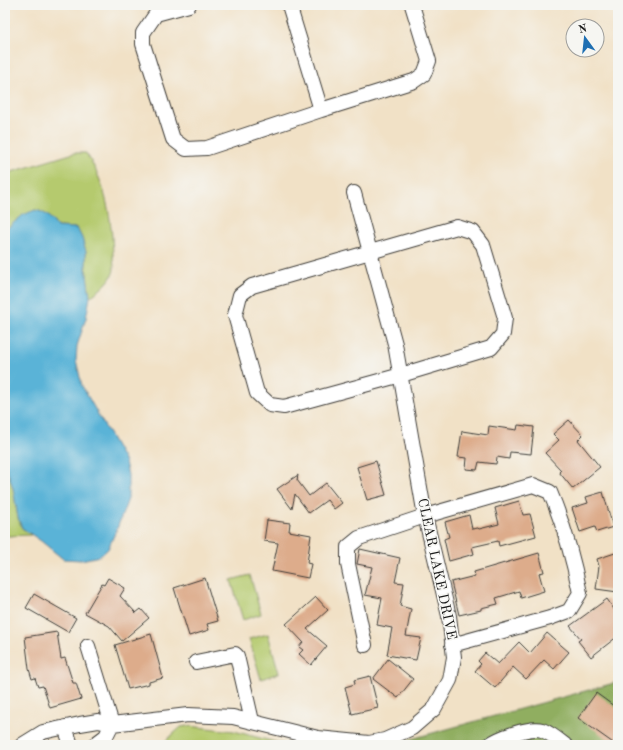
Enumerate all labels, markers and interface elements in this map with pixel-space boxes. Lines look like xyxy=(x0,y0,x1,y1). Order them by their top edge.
north arrow xyxy=(565,18,605,58)
text: N xyxy=(577,23,589,36)
street label: CLEAR LAKE DRIVE xyxy=(415,497,459,641)

